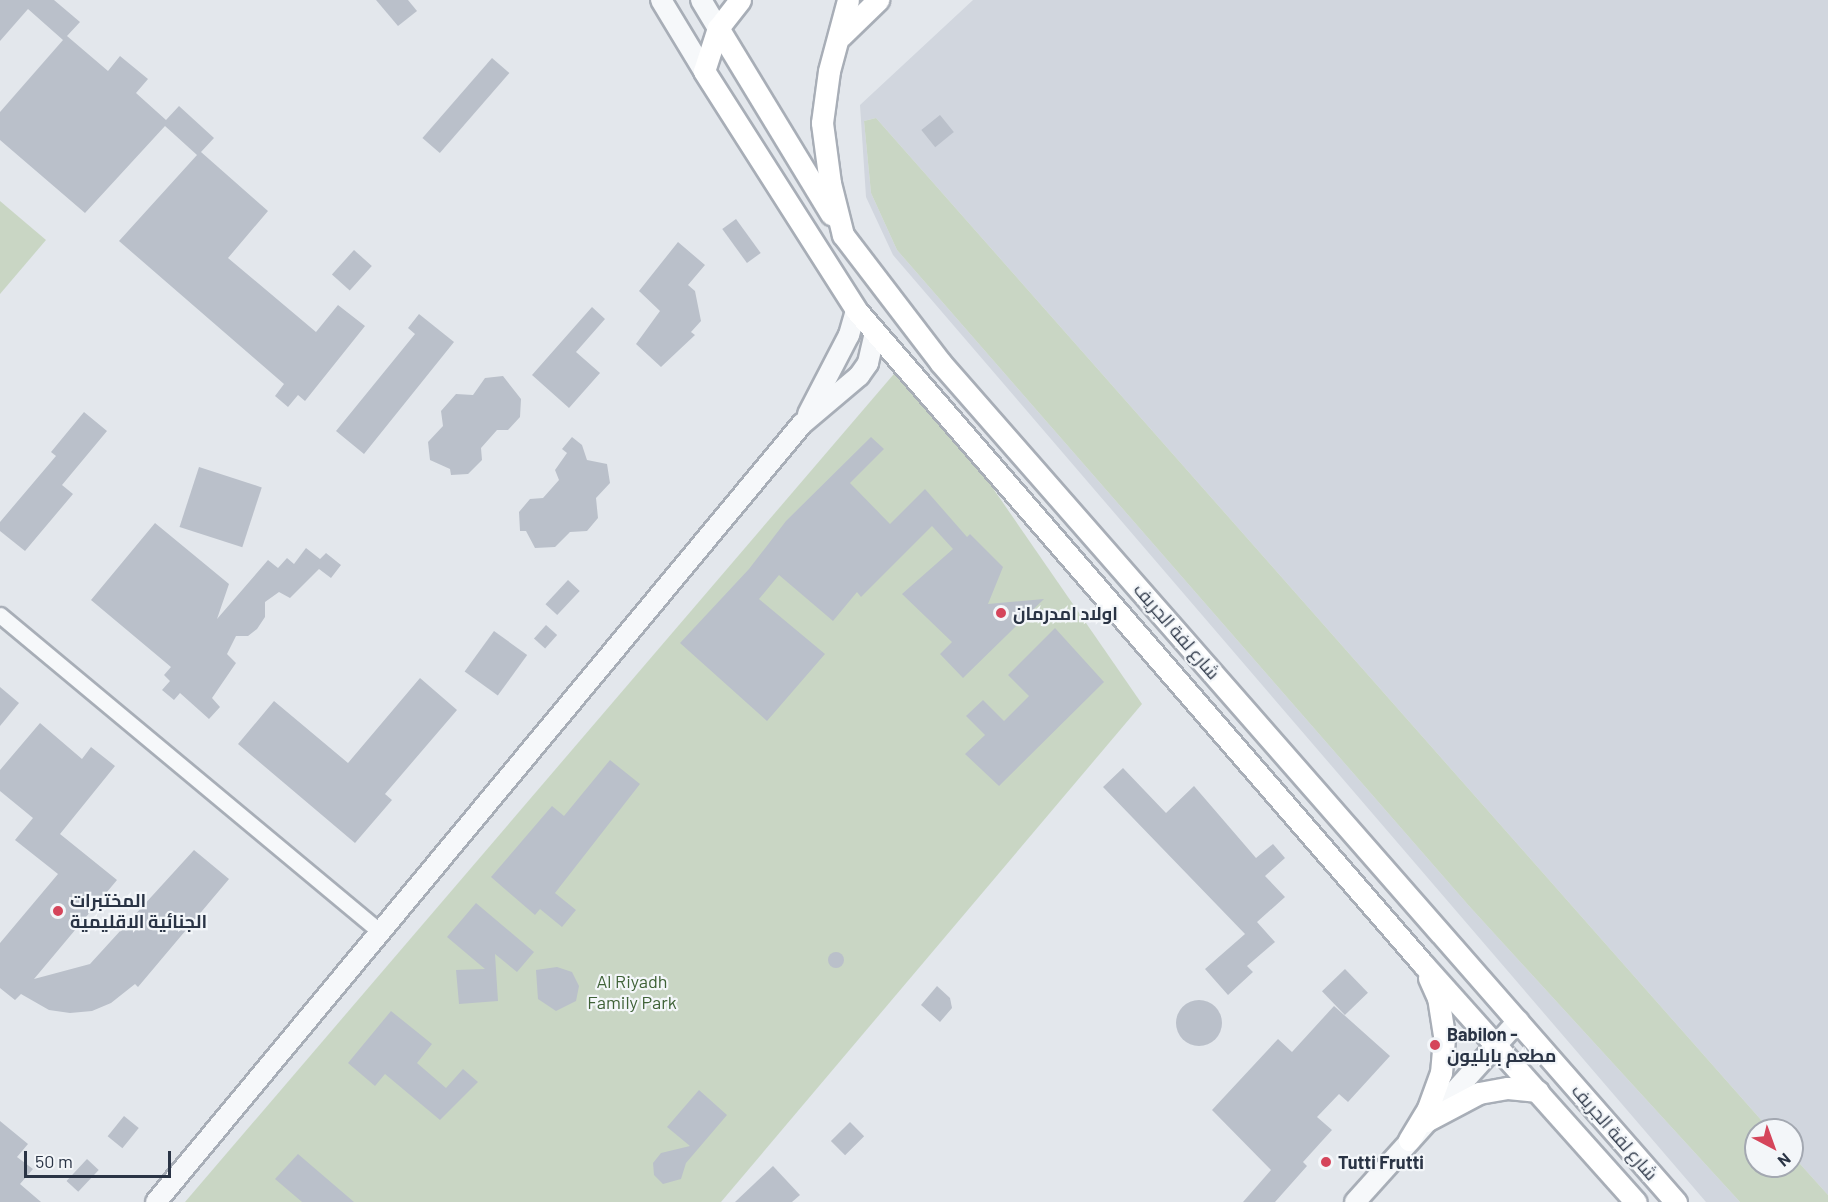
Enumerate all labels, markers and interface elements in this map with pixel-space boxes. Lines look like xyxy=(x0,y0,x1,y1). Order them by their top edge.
street label: شارع لفة الجريف xyxy=(1129,579,1225,683)
place label: اولاد امدرمان xyxy=(1013,602,1118,624)
marker: اولاد امدرمان xyxy=(994,606,1008,620)
place label: المختبرات الجنائية الاقليمية xyxy=(70,890,207,932)
marker: المختبرات الجنائية الاقليمية xyxy=(51,904,65,918)
park label: Al Riyadh Family Park xyxy=(587,971,677,1014)
place label: Babilon - مطعم بابليون xyxy=(1447,1024,1556,1066)
marker: Babilon - مطعم بابليون xyxy=(1428,1038,1442,1052)
street label: شارع لفة الجريف xyxy=(1567,1080,1663,1184)
north arrow xyxy=(1744,1118,1804,1178)
scale bar xyxy=(27,1139,174,1177)
text: 50 m xyxy=(35,1150,73,1172)
text: N xyxy=(1775,1150,1795,1171)
place label: Tutti Frutti xyxy=(1338,1151,1424,1173)
marker: Tutti Frutti xyxy=(1319,1155,1333,1169)

